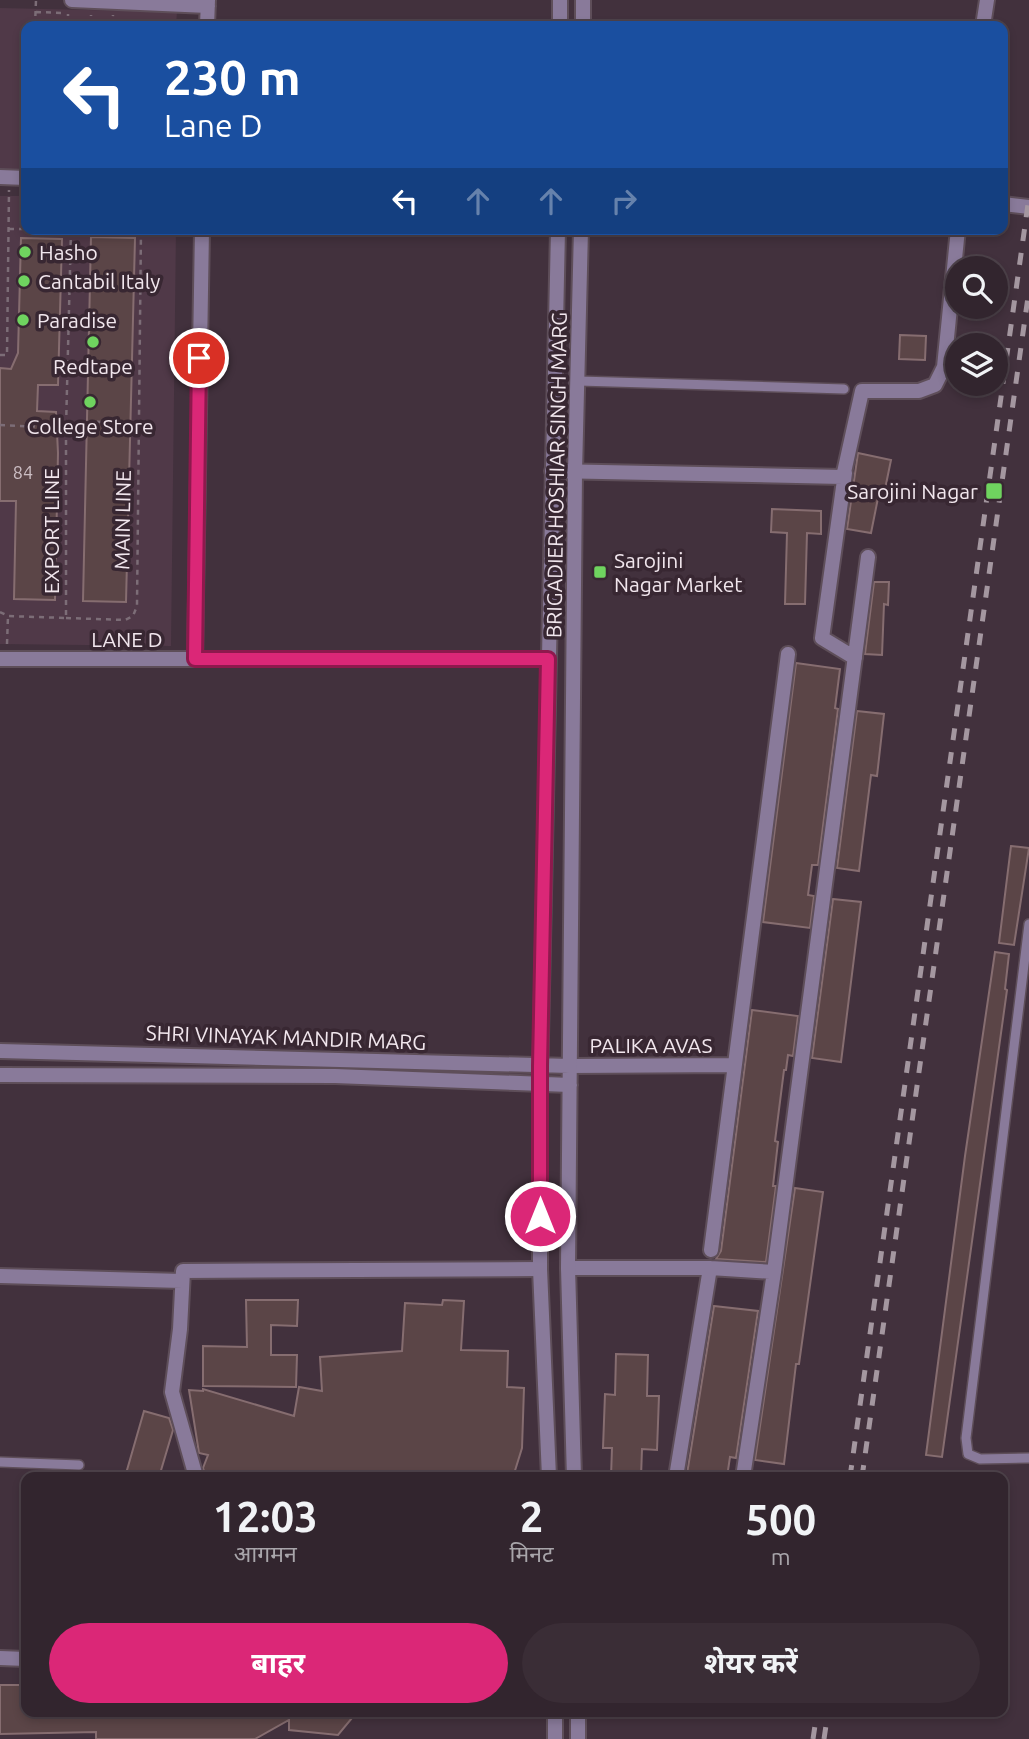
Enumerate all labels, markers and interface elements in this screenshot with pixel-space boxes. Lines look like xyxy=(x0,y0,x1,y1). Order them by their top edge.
icon: left xyxy=(49,49,140,140)
text: 230 m xyxy=(164,49,301,104)
text: Lane D xyxy=(164,107,263,143)
icon: left xyxy=(386,182,424,220)
icon: ahead xyxy=(459,182,497,220)
icon: ahead xyxy=(532,182,570,220)
icon: right xyxy=(605,182,643,220)
place label: Hasho xyxy=(39,240,98,264)
marker: Hasho xyxy=(17,244,33,260)
map controls xyxy=(945,256,1008,396)
button: search xyxy=(945,256,1008,319)
place label: Cantabil Italy xyxy=(38,269,160,293)
marker: Cantabil Italy xyxy=(16,273,32,289)
place label: Paradise xyxy=(37,308,117,332)
marker: Paradise xyxy=(15,312,31,328)
street label: BRIGADIER HOSHIAR SINGH MARG xyxy=(541,312,571,638)
pin xyxy=(169,328,229,388)
button: layers xyxy=(945,333,1008,396)
marker: Redtape xyxy=(85,334,101,350)
icon: arrive xyxy=(180,339,218,377)
place label: Redtape xyxy=(53,354,133,378)
marker: College Store xyxy=(82,394,98,410)
place label: College Store xyxy=(26,414,154,438)
house number: 84 xyxy=(13,462,33,482)
street label: EXPORT LINE xyxy=(39,468,63,594)
street label: MAIN LINE xyxy=(109,470,135,570)
place label: Sarojini Nagar xyxy=(847,479,978,503)
marker: Sarojini Nagar xyxy=(984,481,1004,501)
place label: Sarojini Nagar Market xyxy=(614,548,743,596)
marker: Sarojini Nagar Market xyxy=(592,564,608,580)
street label: LANE D xyxy=(91,627,163,651)
street label: SHRI VINAYAK MANDIR MARG xyxy=(145,1020,427,1054)
street label: PALIKA AVAS xyxy=(589,1033,713,1057)
position arrow xyxy=(503,1179,577,1253)
text: 12:03 xyxy=(213,1493,318,1540)
text: 2 xyxy=(520,1493,543,1540)
text: 500 xyxy=(745,1496,816,1543)
text: आगमन xyxy=(234,1541,297,1566)
text: मिनट xyxy=(509,1541,554,1566)
text: m xyxy=(771,1544,791,1569)
button: बाहर xyxy=(49,1623,508,1703)
button: शेयर करें xyxy=(522,1623,980,1703)

